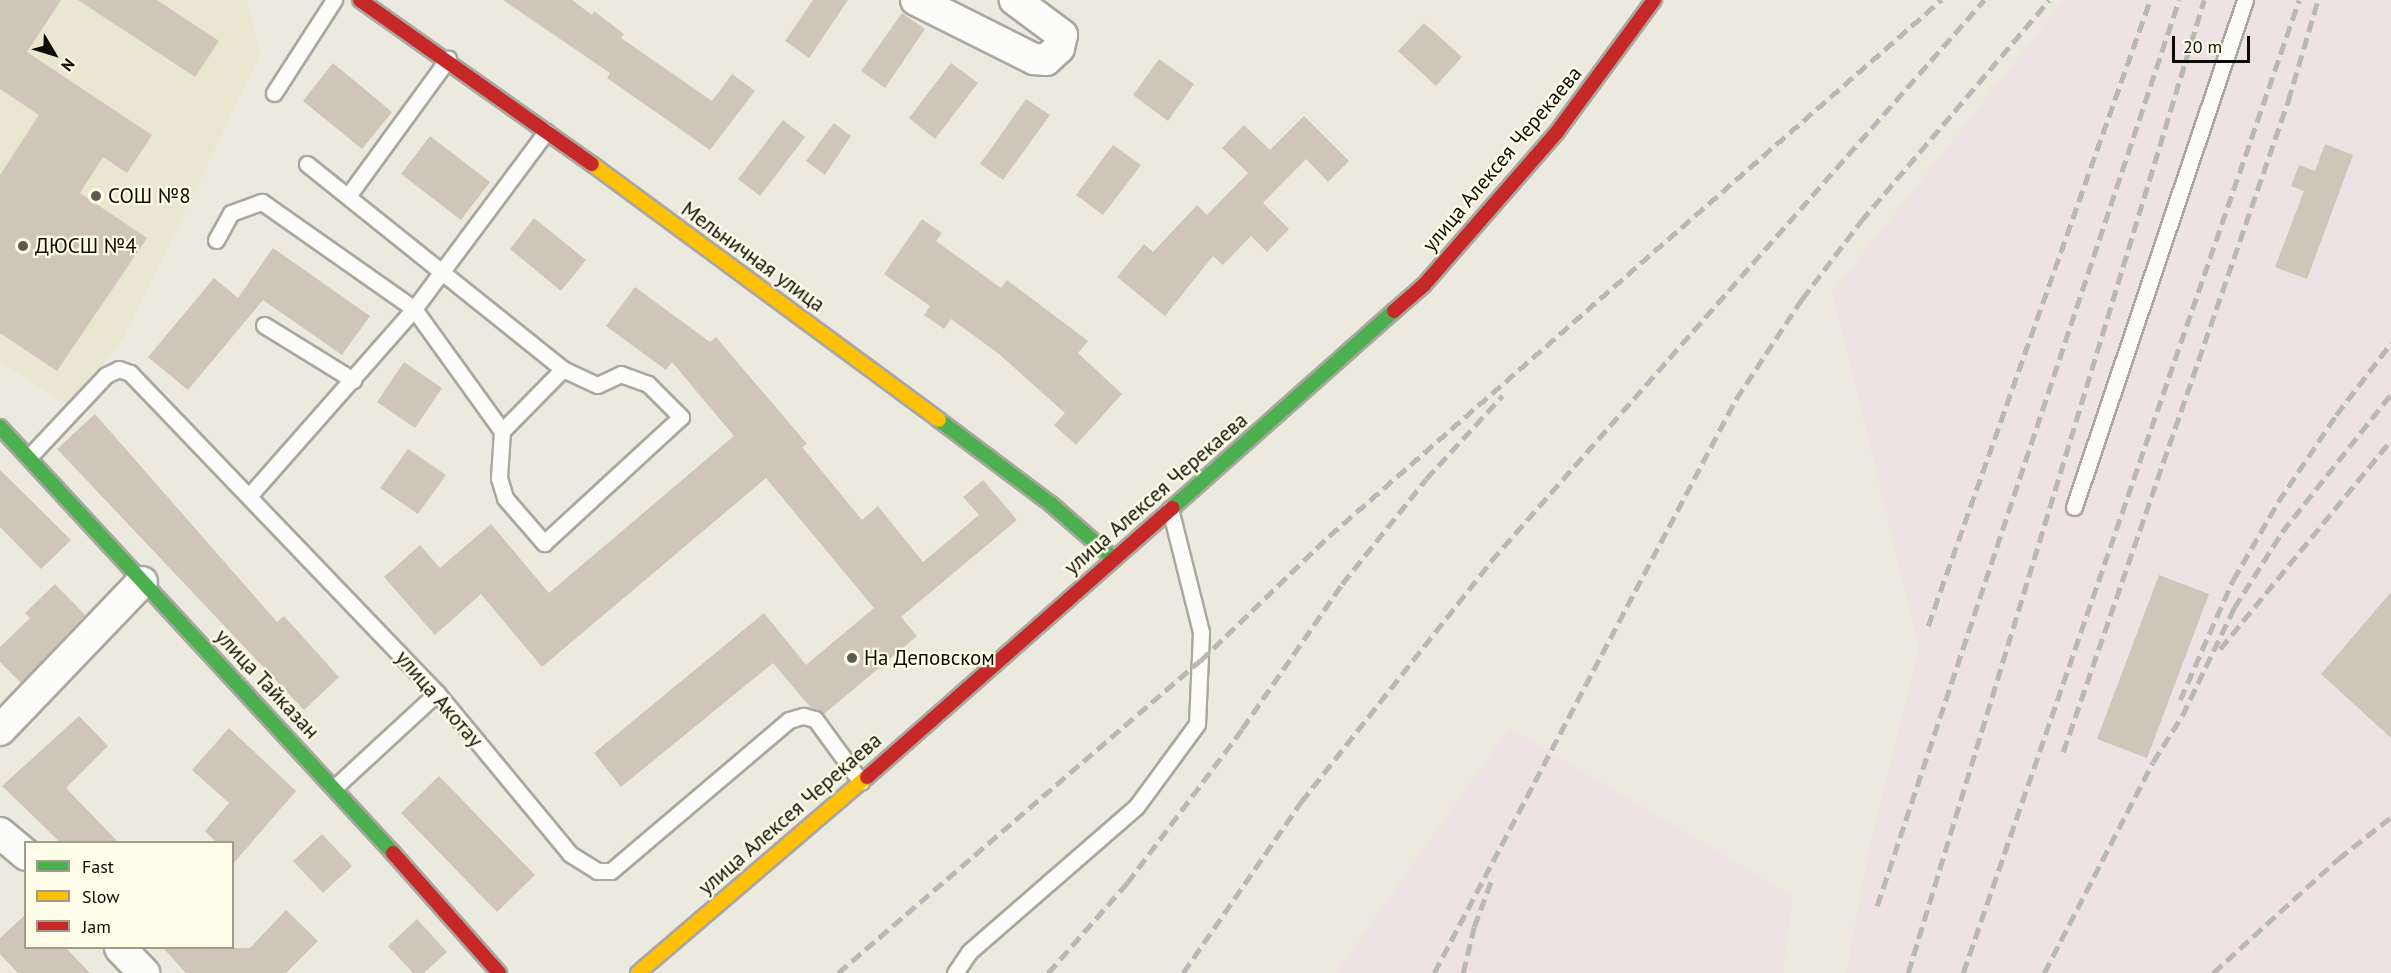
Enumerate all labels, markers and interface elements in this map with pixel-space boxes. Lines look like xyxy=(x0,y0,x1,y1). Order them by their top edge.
north arrow xyxy=(24,24,84,84)
scale bar xyxy=(2175,24,2253,62)
text: 20 m xyxy=(2183,35,2222,58)
text: N xyxy=(57,55,79,75)
street label: улица Алексея Черекаева xyxy=(1417,61,1587,257)
place label: СОШ №8 xyxy=(108,183,191,209)
marker: СОШ №8 xyxy=(89,189,103,203)
street label: Мельничная улица xyxy=(676,197,830,317)
place label: ДЮСШ №4 xyxy=(35,233,137,259)
marker: ДЮСШ №4 xyxy=(16,239,30,253)
street label: улица Алексея Черекаева xyxy=(1059,407,1253,581)
street label: улица Тайказан xyxy=(209,624,325,744)
street label: улица Акотау xyxy=(390,645,488,753)
place label: На Деповском xyxy=(864,645,995,671)
marker: На Деповском xyxy=(845,651,859,665)
street label: улица Алексея Черекаева xyxy=(693,727,887,901)
legend xyxy=(24,841,234,949)
text: Fast xyxy=(82,855,114,878)
text: Slow xyxy=(82,885,120,908)
text: Jam xyxy=(82,915,111,938)

